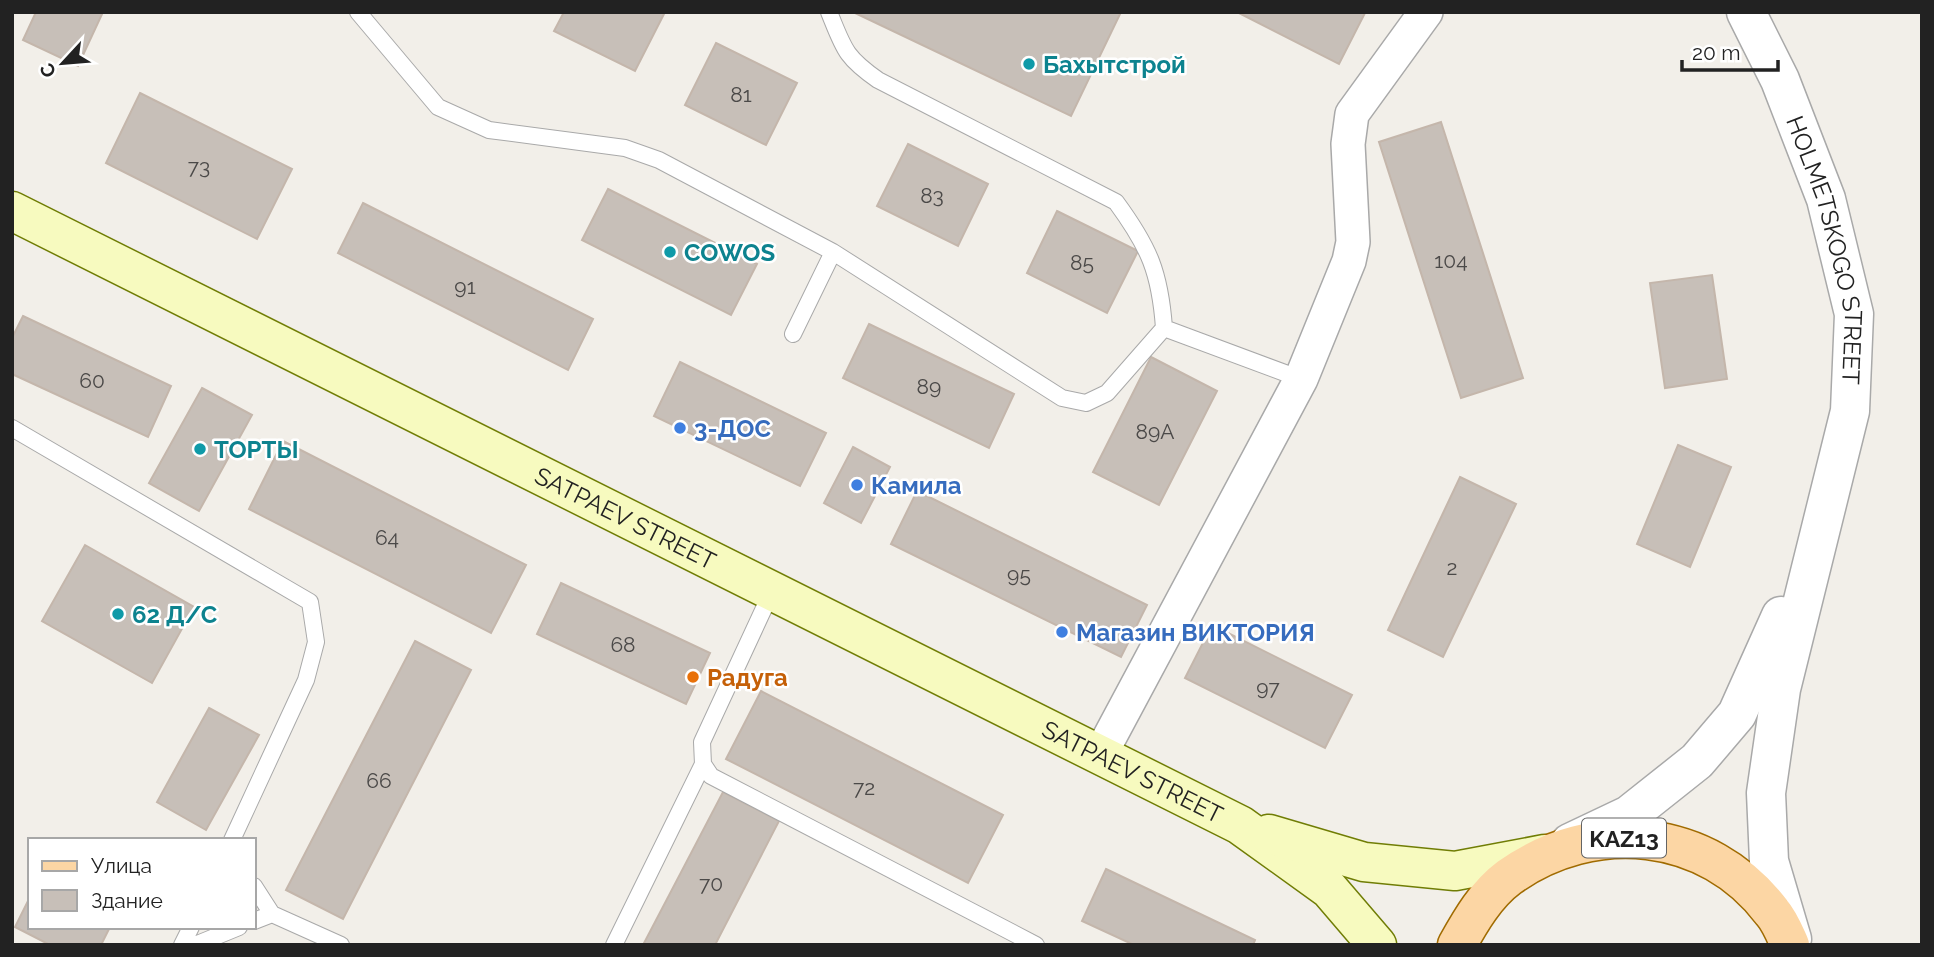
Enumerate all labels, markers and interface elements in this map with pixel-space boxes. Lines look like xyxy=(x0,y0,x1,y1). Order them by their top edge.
north arrow xyxy=(28,28,98,98)
scale bar xyxy=(1682,28,1778,72)
text: 20 m xyxy=(1692,40,1740,65)
place label: Бахытстрой xyxy=(1043,50,1186,79)
marker: Бахытстрой xyxy=(1021,56,1037,72)
text: С xyxy=(35,60,60,81)
house number: 81 xyxy=(730,82,752,107)
street label: HOLMETSKOGO STREET xyxy=(1781,111,1869,386)
house number: 73 xyxy=(188,154,210,179)
house number: 83 xyxy=(920,183,944,208)
place label: COWOS xyxy=(684,238,775,267)
marker: COWOS xyxy=(662,244,678,260)
house number: 104 xyxy=(1434,248,1468,273)
house number: 85 xyxy=(1070,250,1094,275)
house number: 91 xyxy=(454,274,476,299)
house number: 60 xyxy=(79,368,105,393)
house number: 89 xyxy=(917,374,941,399)
place label: 3-ДОС xyxy=(694,414,772,443)
house number: 89A xyxy=(1136,419,1174,444)
marker: 3-ДОС xyxy=(672,420,688,436)
place label: ТОРТЫ xyxy=(214,435,299,464)
marker: ТОРТЫ xyxy=(192,441,208,457)
street label: SATPAEV STREET xyxy=(530,460,721,575)
place label: Камила xyxy=(871,471,962,500)
marker: Камила xyxy=(849,477,865,493)
house number: 64 xyxy=(375,525,399,550)
house number: 2 xyxy=(1447,555,1457,580)
house number: 95 xyxy=(1007,562,1031,587)
place label: 62 Д/С xyxy=(132,600,218,629)
marker: 62 Д/С xyxy=(110,606,126,622)
place label: Магазин ВИКТОРИЯ xyxy=(1076,618,1315,647)
marker: Магазин ВИКТОРИЯ xyxy=(1054,624,1070,640)
house number: 68 xyxy=(610,632,636,657)
place label: Радуга xyxy=(707,663,788,692)
marker: Радуга xyxy=(685,669,701,685)
house number: 97 xyxy=(1256,675,1280,700)
street label: SATPAEV STREET xyxy=(1037,714,1228,829)
house number: 66 xyxy=(366,768,392,793)
house number: 72 xyxy=(853,775,875,800)
road number: KAZ13 xyxy=(1582,818,1666,858)
legend xyxy=(28,838,256,929)
text: Улица xyxy=(91,853,152,878)
house number: 70 xyxy=(699,871,723,896)
text: Здание xyxy=(91,888,163,913)

